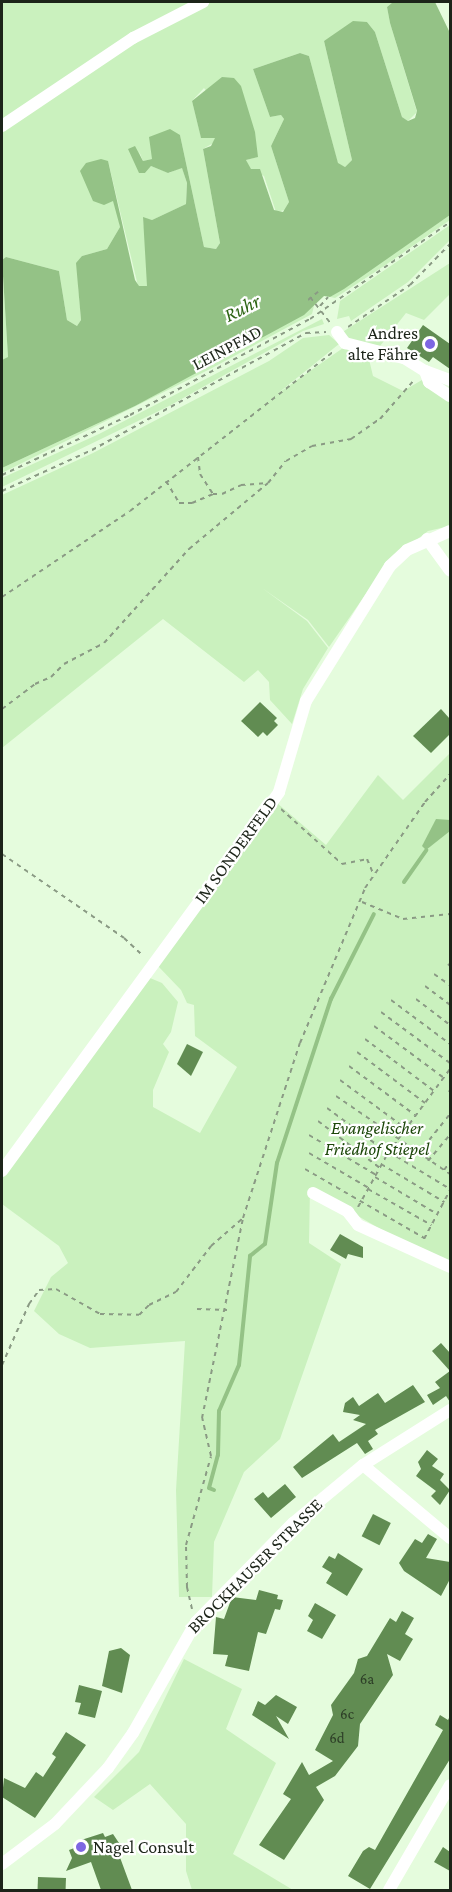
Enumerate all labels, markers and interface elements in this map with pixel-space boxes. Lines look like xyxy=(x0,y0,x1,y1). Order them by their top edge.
water label: Ruhr xyxy=(220,289,264,327)
street label: LEINPFAD xyxy=(188,321,266,375)
place label: Andres alte Fähre xyxy=(347,323,418,366)
marker: Andres alte Fähre xyxy=(423,337,437,351)
street label: IM SONDERFELD xyxy=(190,792,282,908)
park label: Evangelischer Friedhof Stiepel xyxy=(325,1118,429,1160)
street label: BROCKHAUSER STRASSE xyxy=(183,1494,327,1638)
house number: 6a xyxy=(360,1671,374,1689)
house number: 6c xyxy=(340,1706,354,1724)
house number: 6d xyxy=(329,1730,345,1748)
place label: Nagel Consult xyxy=(93,1836,194,1858)
marker: Nagel Consult xyxy=(74,1840,88,1854)

